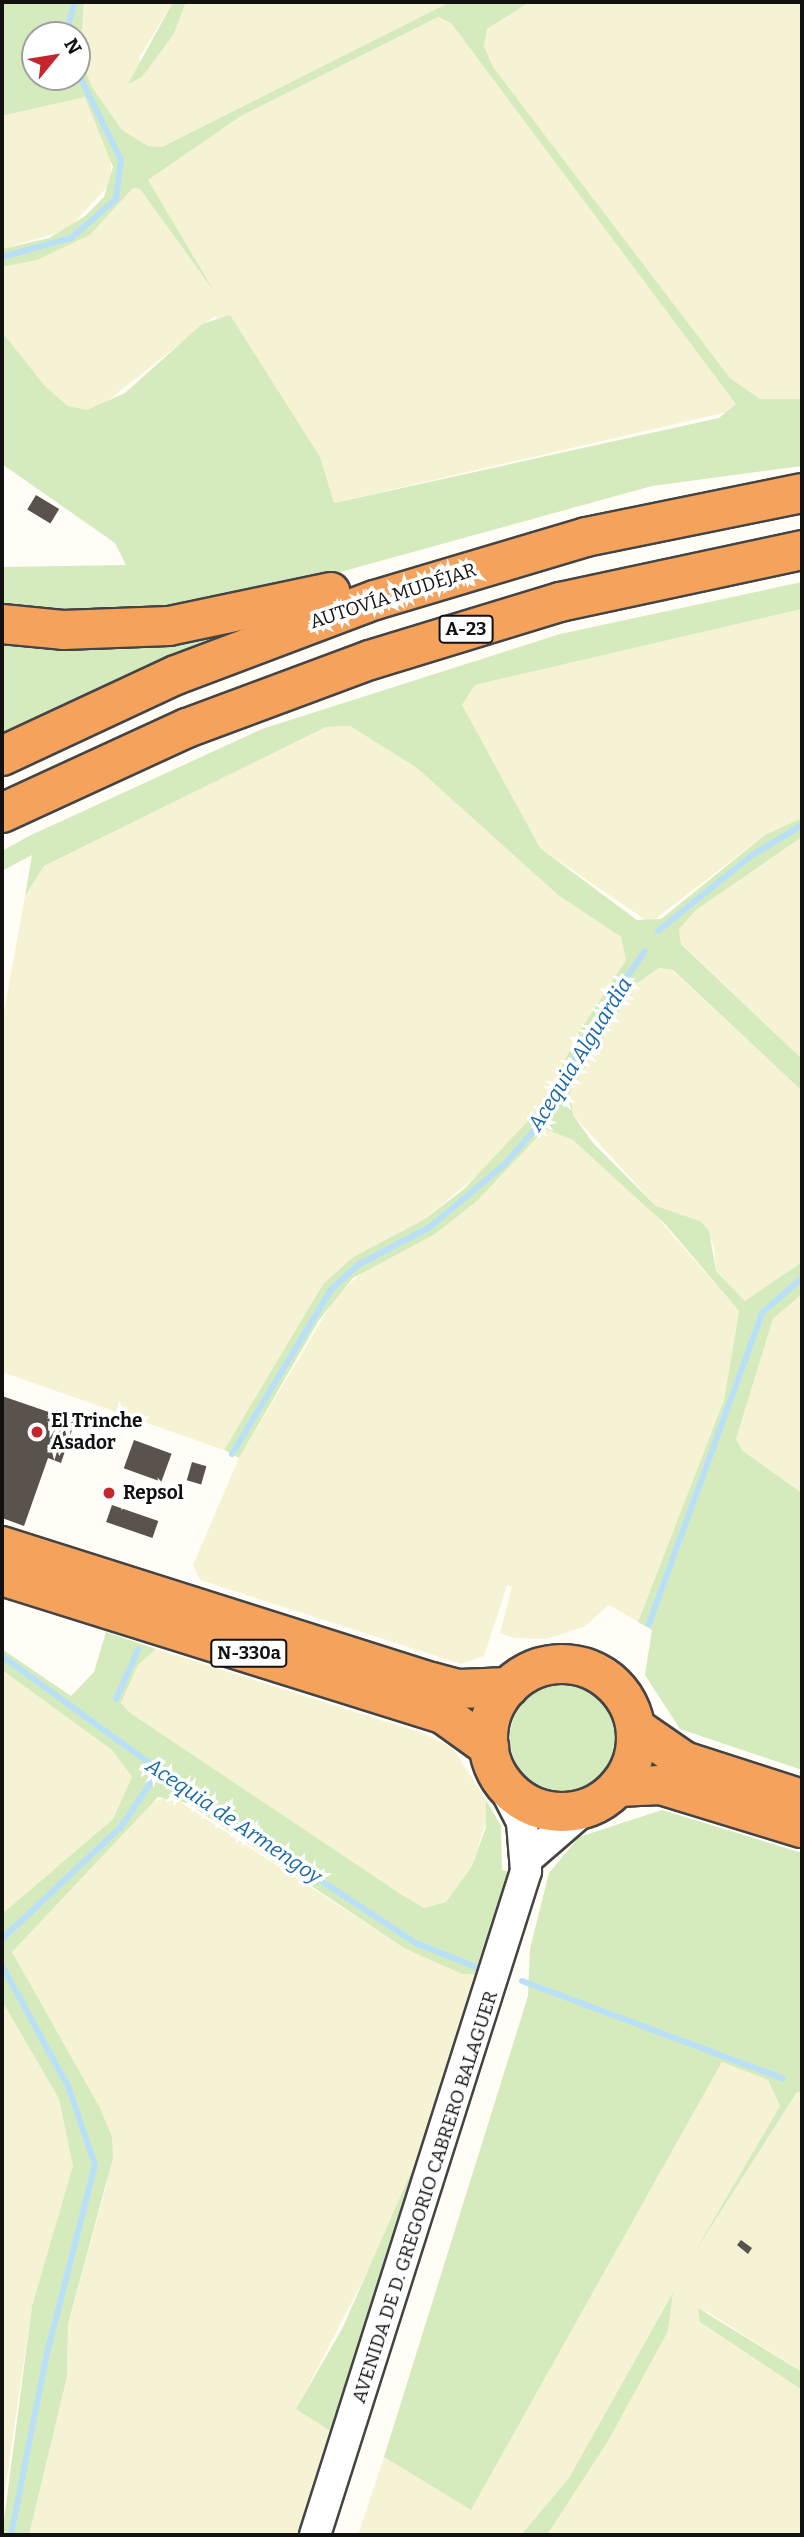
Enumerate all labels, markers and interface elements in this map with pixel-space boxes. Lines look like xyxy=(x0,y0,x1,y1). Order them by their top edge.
north arrow xyxy=(21,21,91,91)
text: N xyxy=(59,34,87,58)
street label: AUTOVÍA MUDÉJAR xyxy=(307,558,479,634)
road number: A-23 xyxy=(438,614,494,644)
water label: Acequia Alguardia xyxy=(523,973,637,1135)
place label: El Trinche Asador xyxy=(51,1410,143,1454)
marker: El Trinche Asador xyxy=(29,1424,45,1440)
place label: Repsol xyxy=(123,1482,184,1504)
marker: Repsol xyxy=(101,1485,117,1501)
road number: N-330a xyxy=(209,1638,289,1668)
water label: Acequia de Armengoy xyxy=(141,1753,327,1889)
street label: AVENIDA DE D. GREGORIO CABRERO BALAGUER xyxy=(347,1988,503,2406)

